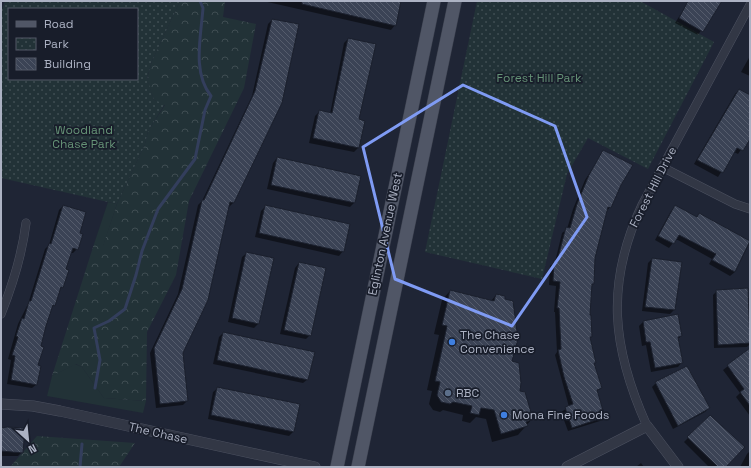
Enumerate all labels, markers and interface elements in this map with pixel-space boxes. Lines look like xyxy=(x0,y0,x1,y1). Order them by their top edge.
legend xyxy=(8,8,138,80)
text: Road xyxy=(44,16,73,32)
text: Park xyxy=(44,36,69,52)
text: Building xyxy=(44,56,91,72)
park label: Forest Hill Park xyxy=(497,70,582,86)
park label: Woodland Chase Park xyxy=(52,122,116,152)
street label: Forest Hill Drive xyxy=(626,144,680,230)
street label: Eglinton Avenue West xyxy=(364,171,406,297)
place label: The Chase Convenience xyxy=(460,327,535,357)
marker: The Chase Convenience xyxy=(447,337,457,347)
place label: RBC xyxy=(456,385,480,401)
marker: RBC xyxy=(443,388,453,398)
place label: Mona Fine Foods xyxy=(512,407,609,423)
marker: Mona Fine Foods xyxy=(499,410,509,420)
street label: The Chase xyxy=(127,418,189,448)
north arrow xyxy=(8,420,48,460)
text: N xyxy=(26,441,39,457)

